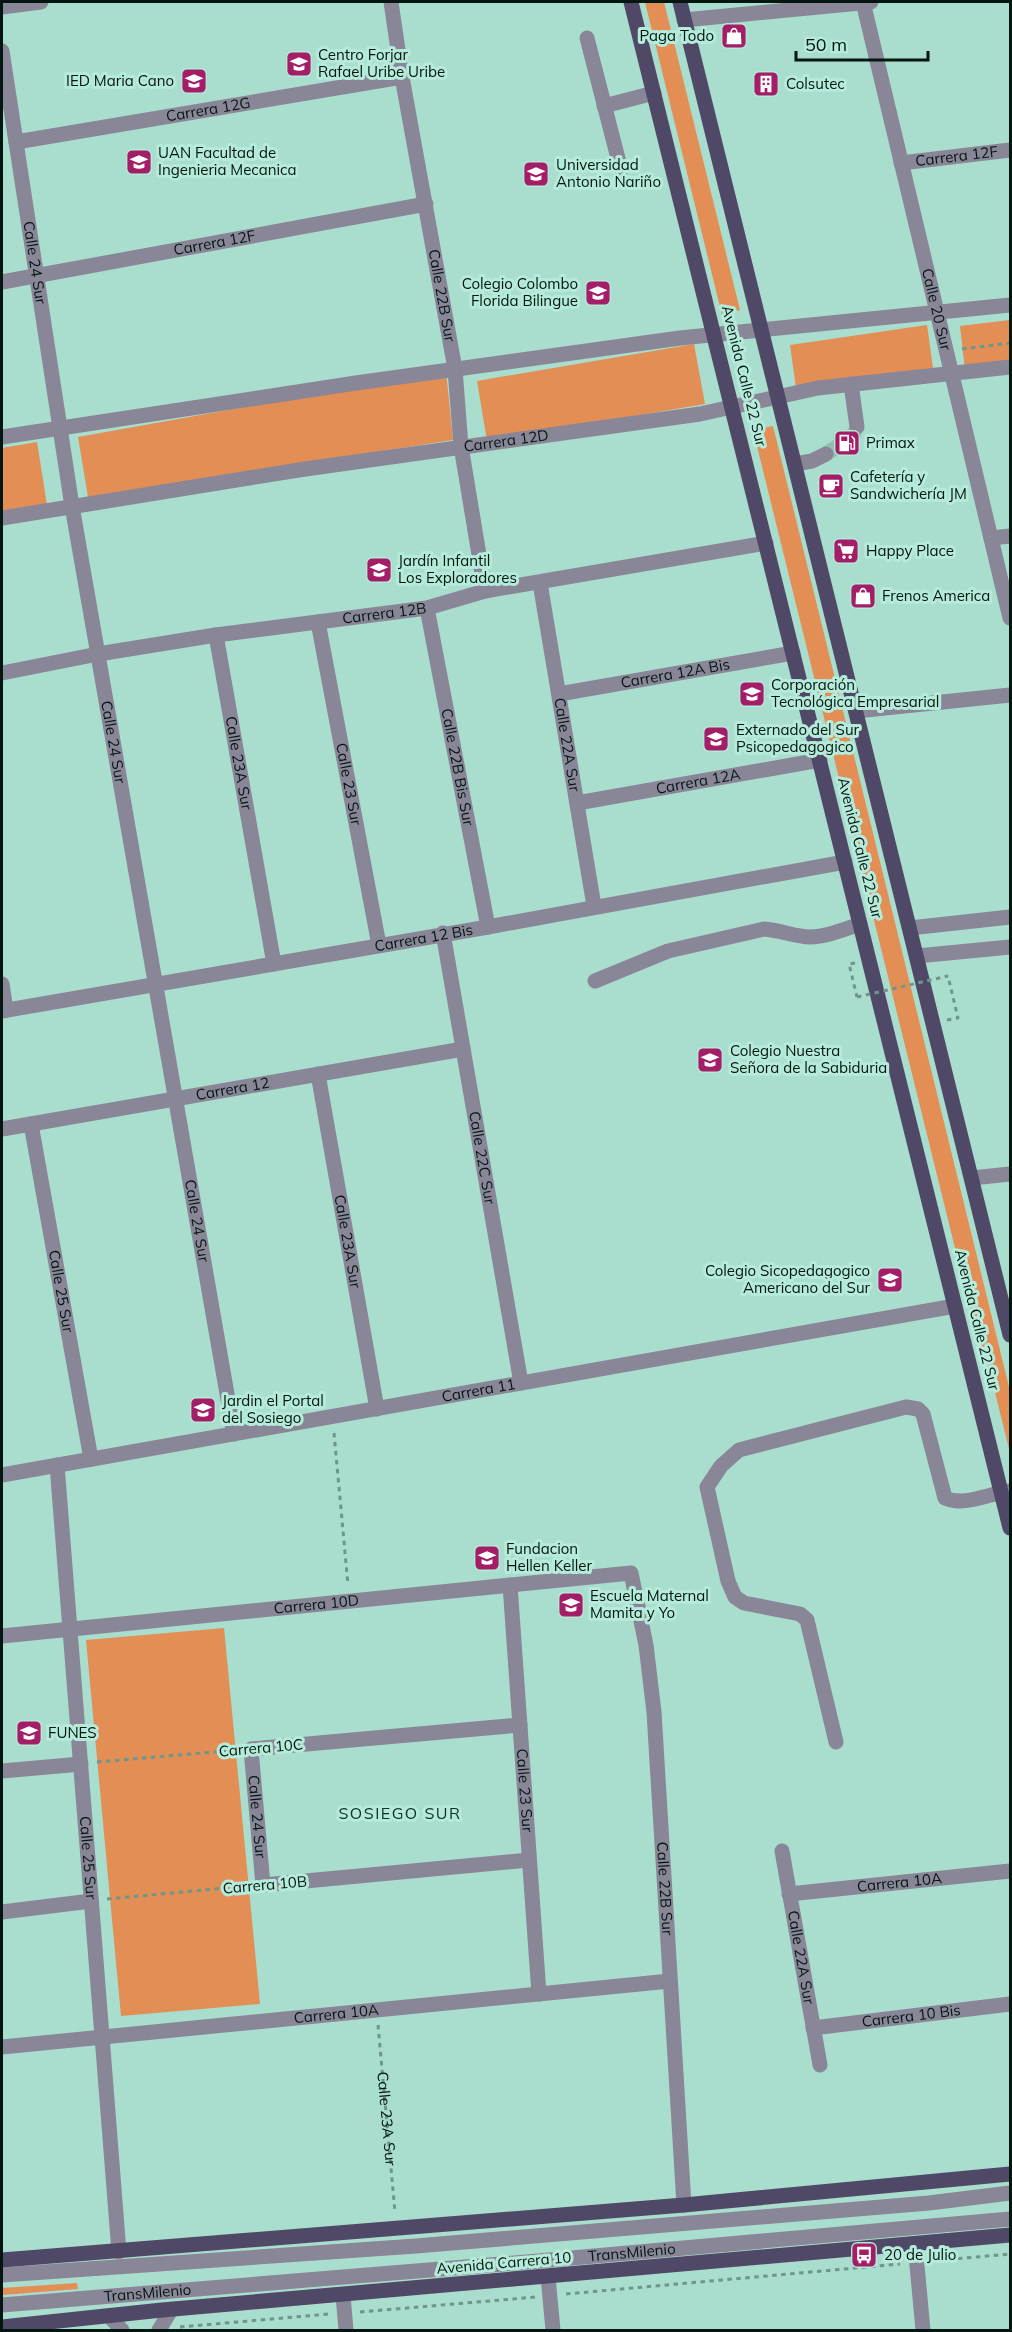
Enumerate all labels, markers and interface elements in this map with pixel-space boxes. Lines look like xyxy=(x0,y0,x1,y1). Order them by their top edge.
shop icon: Paga Todo xyxy=(719,21,749,51)
scale bar xyxy=(796,24,928,62)
place label: Paga Todo xyxy=(640,26,714,45)
text: 50 m xyxy=(805,33,847,56)
place label: Centro Forjar Rafael Uribe Uribe xyxy=(318,45,445,81)
school or university icon: Centro Forjar Rafael Uribe Uribe xyxy=(284,49,314,79)
school or university icon: IED Maria Cano xyxy=(179,66,209,96)
building icon: Colsutec xyxy=(751,69,781,99)
place label: IED Maria Cano xyxy=(66,71,174,90)
place label: Colsutec xyxy=(786,74,845,93)
street label: Carrera 12G xyxy=(165,93,252,126)
street label: Carrera 12F xyxy=(914,142,999,170)
place label: UAN Facultad de Ingenieria Mecanica xyxy=(158,143,296,179)
school or university icon: UAN Facultad de Ingenieria Mecanica xyxy=(124,147,154,177)
place label: Universidad Antonio Nariño xyxy=(556,155,661,191)
school or university icon: Universidad Antonio Nariño xyxy=(521,159,551,189)
street label: Calle 24 Sur xyxy=(19,220,51,306)
street label: Carrera 12F xyxy=(172,226,257,259)
street label: Calle 22B Sur xyxy=(424,248,460,344)
street label: Calle 20 Sur xyxy=(918,266,956,353)
place label: Colegio Colombo Florida Bilingue xyxy=(462,274,578,310)
school or university icon: Colegio Colombo Florida Bilingue xyxy=(583,278,613,308)
street label: Avenida Calle 22 Sur xyxy=(718,303,771,449)
street label: Carrera 12D xyxy=(462,425,550,456)
fuel station icon: Primax xyxy=(832,428,862,458)
place label: Primax xyxy=(866,433,915,452)
place label: Cafetería y Sandwichería JM xyxy=(850,467,967,503)
cafe icon: Cafetería y Sandwichería JM xyxy=(816,471,846,501)
supermarket icon: Happy Place xyxy=(831,536,861,566)
place label: Happy Place xyxy=(866,541,954,560)
place label: Jardín Infantil Los Exploradores xyxy=(398,551,517,587)
school or university icon: Jardín Infantil Los Exploradores xyxy=(364,555,394,585)
shop icon: Frenos America xyxy=(848,581,878,611)
place label: Frenos America xyxy=(882,586,990,605)
street label: Carrera 12B xyxy=(341,598,427,628)
street label: Carrera 12A Bis xyxy=(619,654,731,692)
place label: Corporación Tecnológica Empresarial xyxy=(771,675,939,711)
school or university icon: Corporación Tecnológica Empresarial xyxy=(737,679,767,709)
street label: Calle 22A Sur xyxy=(550,696,585,793)
street label: Calle 24 Sur xyxy=(97,699,130,785)
street label: Calle 22B Bis Sur xyxy=(437,707,479,828)
street label: Calle 23A Sur xyxy=(221,715,257,812)
place label: Externado del Sur Psicopedagogico xyxy=(736,720,860,756)
school or university icon: Externado del Sur Psicopedagogico xyxy=(701,724,731,754)
street label: Calle 23 Sur xyxy=(332,741,366,827)
street label: Carrera 12A xyxy=(654,764,742,798)
street label: Avenida Calle 22 Sur xyxy=(834,775,887,921)
street label: Carrera 12 Bis xyxy=(373,920,474,955)
place label: Colegio Nuestra Señora de la Sabiduria xyxy=(730,1041,887,1077)
school or university icon: Colegio Nuestra Señora de la Sabiduria xyxy=(695,1045,725,1075)
street label: Carrera 12 xyxy=(194,1073,271,1104)
street label: Calle 22C Sur xyxy=(465,1110,500,1206)
street label: Calle 24 Sur xyxy=(181,1178,214,1264)
street label: Calle 23A Sur xyxy=(330,1193,366,1290)
street label: Avenida Calle 22 Sur xyxy=(951,1247,1004,1393)
street label: Calle 25 Sur xyxy=(45,1248,78,1335)
place label: Colegio Sicopedagogico Americano del Sur xyxy=(705,1261,871,1297)
school or university icon: Colegio Sicopedagogico Americano del Sur xyxy=(875,1265,905,1295)
street label: Carrera 11 xyxy=(440,1374,517,1406)
place label: Jardin el Portal del Sosiego xyxy=(222,1391,324,1427)
school or university icon: Jardin el Portal del Sosiego xyxy=(188,1395,218,1425)
place label: Fundacion Hellen Keller xyxy=(506,1539,592,1575)
school or university icon: Fundacion Hellen Keller xyxy=(472,1543,502,1573)
place label: Escuela Maternal Mamita y Yo xyxy=(590,1586,709,1622)
street label: Carrera 10D xyxy=(273,1590,360,1618)
school or university icon: Escuela Maternal Mamita y Yo xyxy=(556,1590,586,1620)
school or university icon: FUNES xyxy=(14,1718,44,1748)
place label: FUNES xyxy=(48,1723,97,1742)
street label: Carrera 10C xyxy=(218,1734,304,1761)
street label: Calle 23 Sur xyxy=(513,1748,538,1833)
street label: Calle 24 Sur xyxy=(244,1774,271,1860)
district label: SOSIEGO SUR xyxy=(338,1803,462,1823)
street label: Calle 25 Sur xyxy=(76,1815,101,1901)
street label: Calle 22B Sur xyxy=(653,1841,678,1936)
street label: Carrera 10A xyxy=(856,1868,943,1896)
street label: Carrera 10B xyxy=(222,1871,308,1898)
street label: Calle 22A Sur xyxy=(784,1909,819,2006)
street label: Carrera 10A xyxy=(293,2000,380,2027)
street label: Carrera 10 Bis xyxy=(861,2000,962,2031)
street label: Calle 23A Sur xyxy=(373,2071,401,2167)
street label: TransMilenio xyxy=(587,2239,676,2266)
bus stop icon: 20 de Julio xyxy=(849,2240,879,2270)
place label: 20 de Julio xyxy=(884,2245,956,2264)
street label: Avenida Carrera 10 xyxy=(436,2247,572,2278)
street label: TransMilenio xyxy=(103,2280,192,2306)

